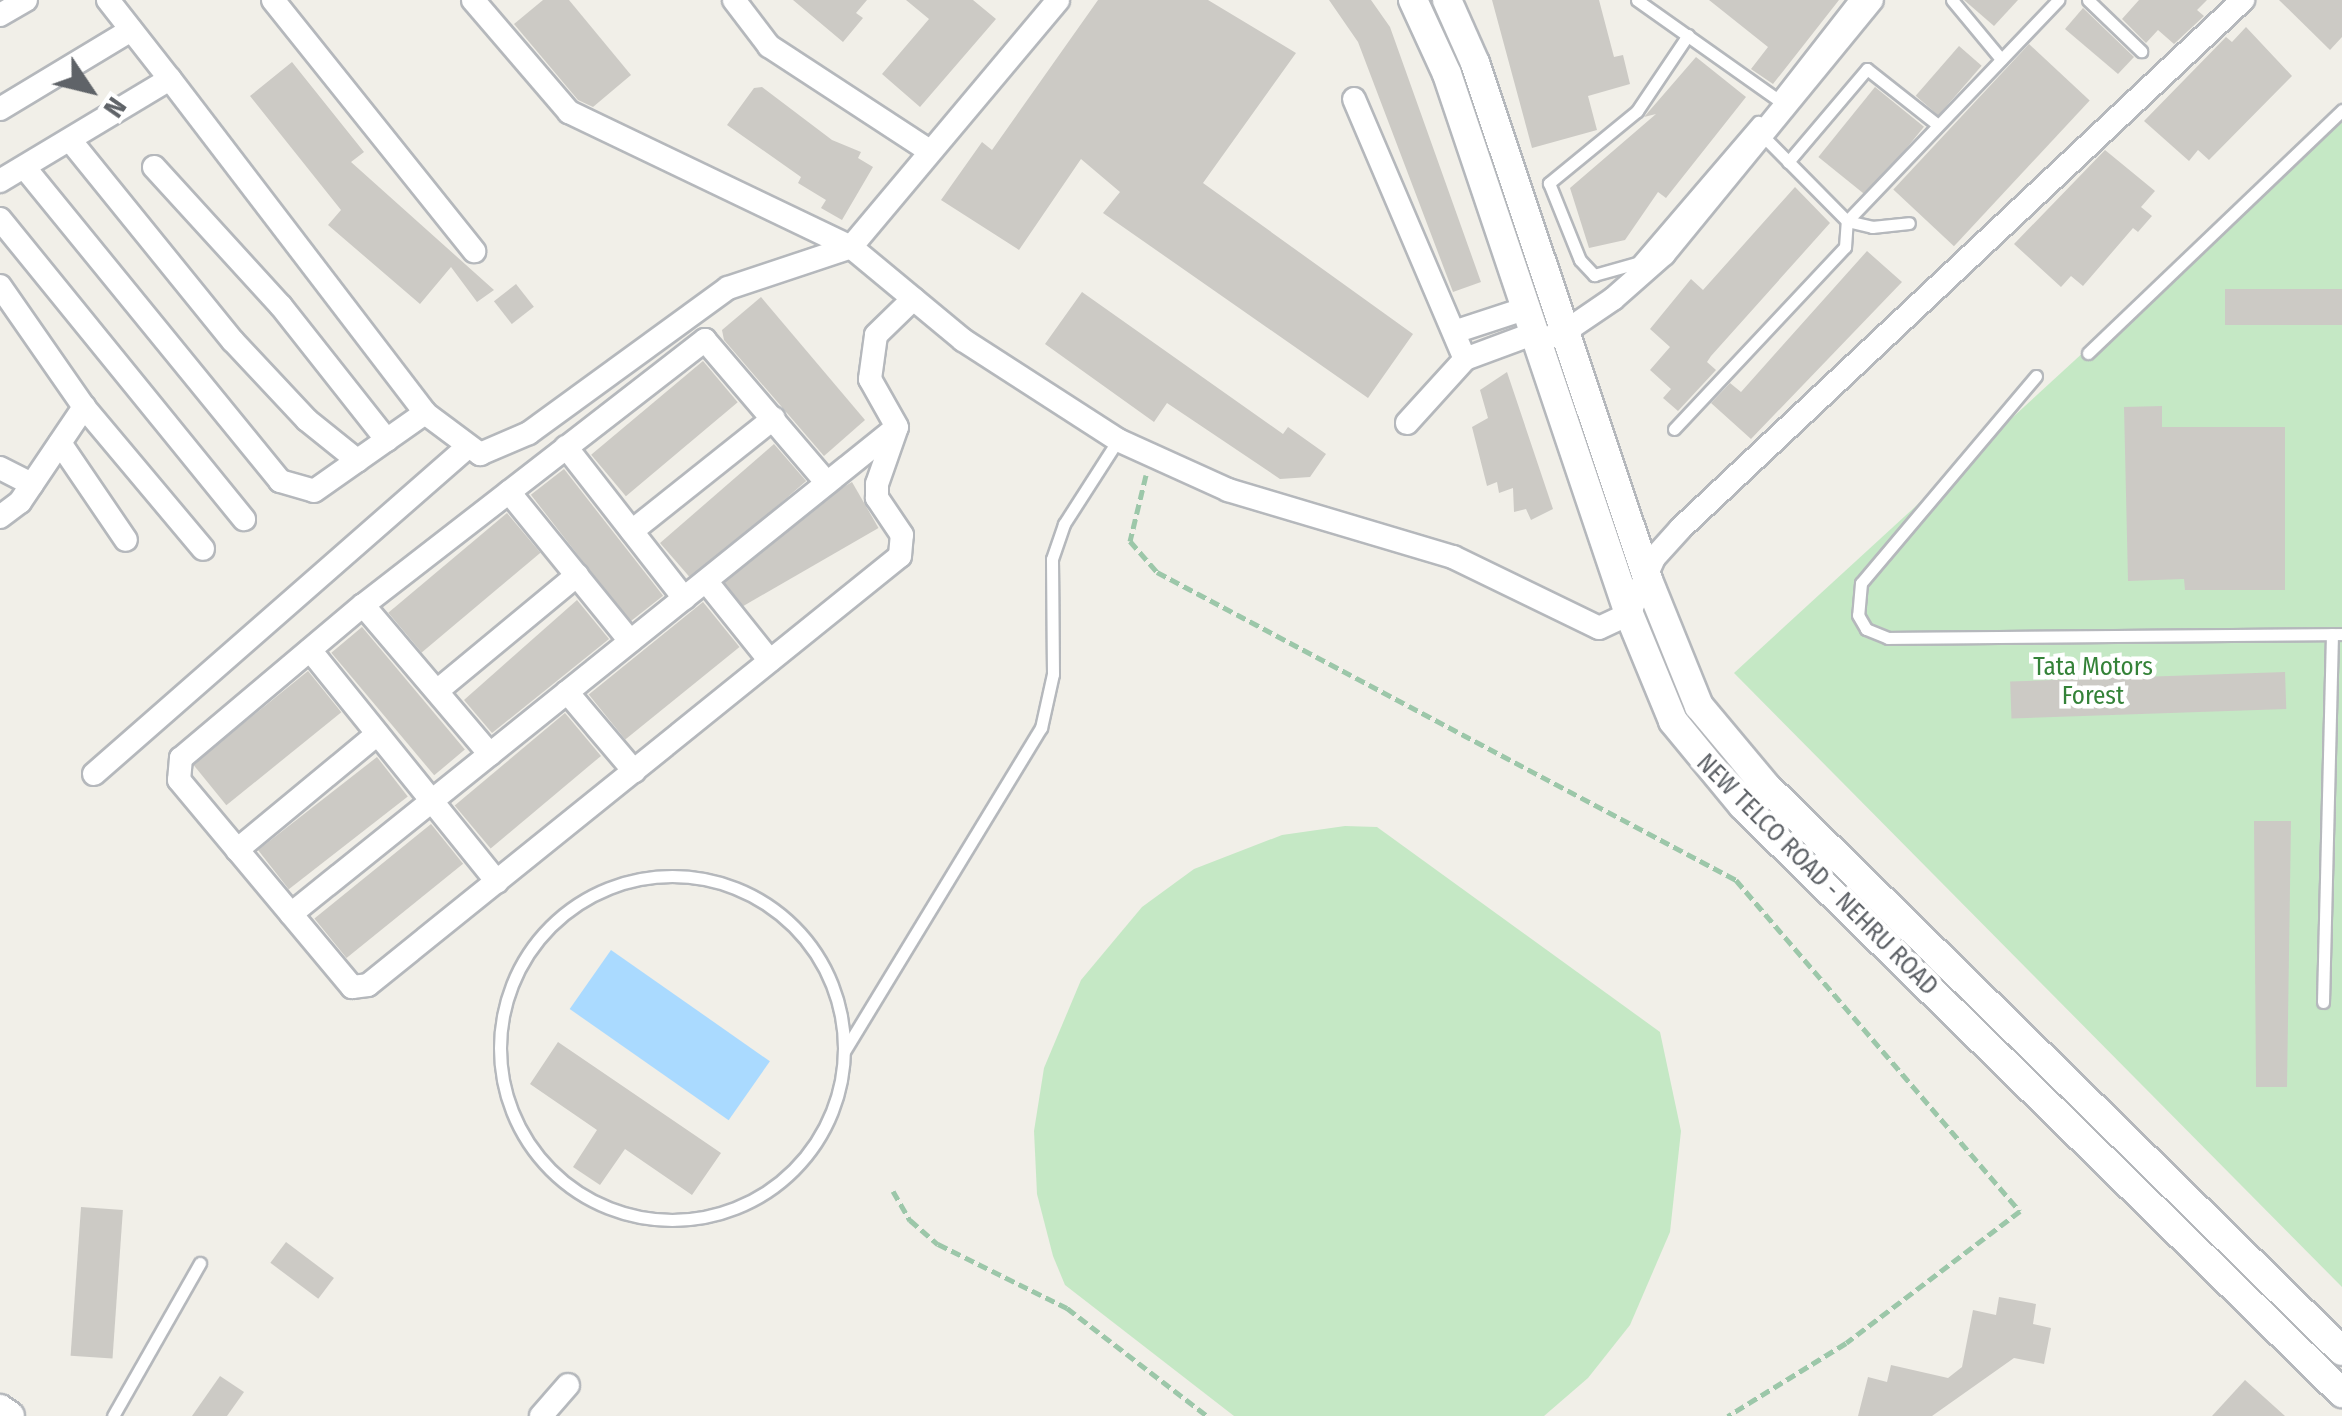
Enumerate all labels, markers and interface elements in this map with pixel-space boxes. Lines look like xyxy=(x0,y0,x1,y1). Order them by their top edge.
north arrow xyxy=(40,40,140,140)
text: N xyxy=(97,91,133,124)
park label: Tata Motors Forest xyxy=(2033,653,2153,712)
street label: NEW TELCO ROAD - NEHRU ROAD xyxy=(1690,748,1944,1002)

